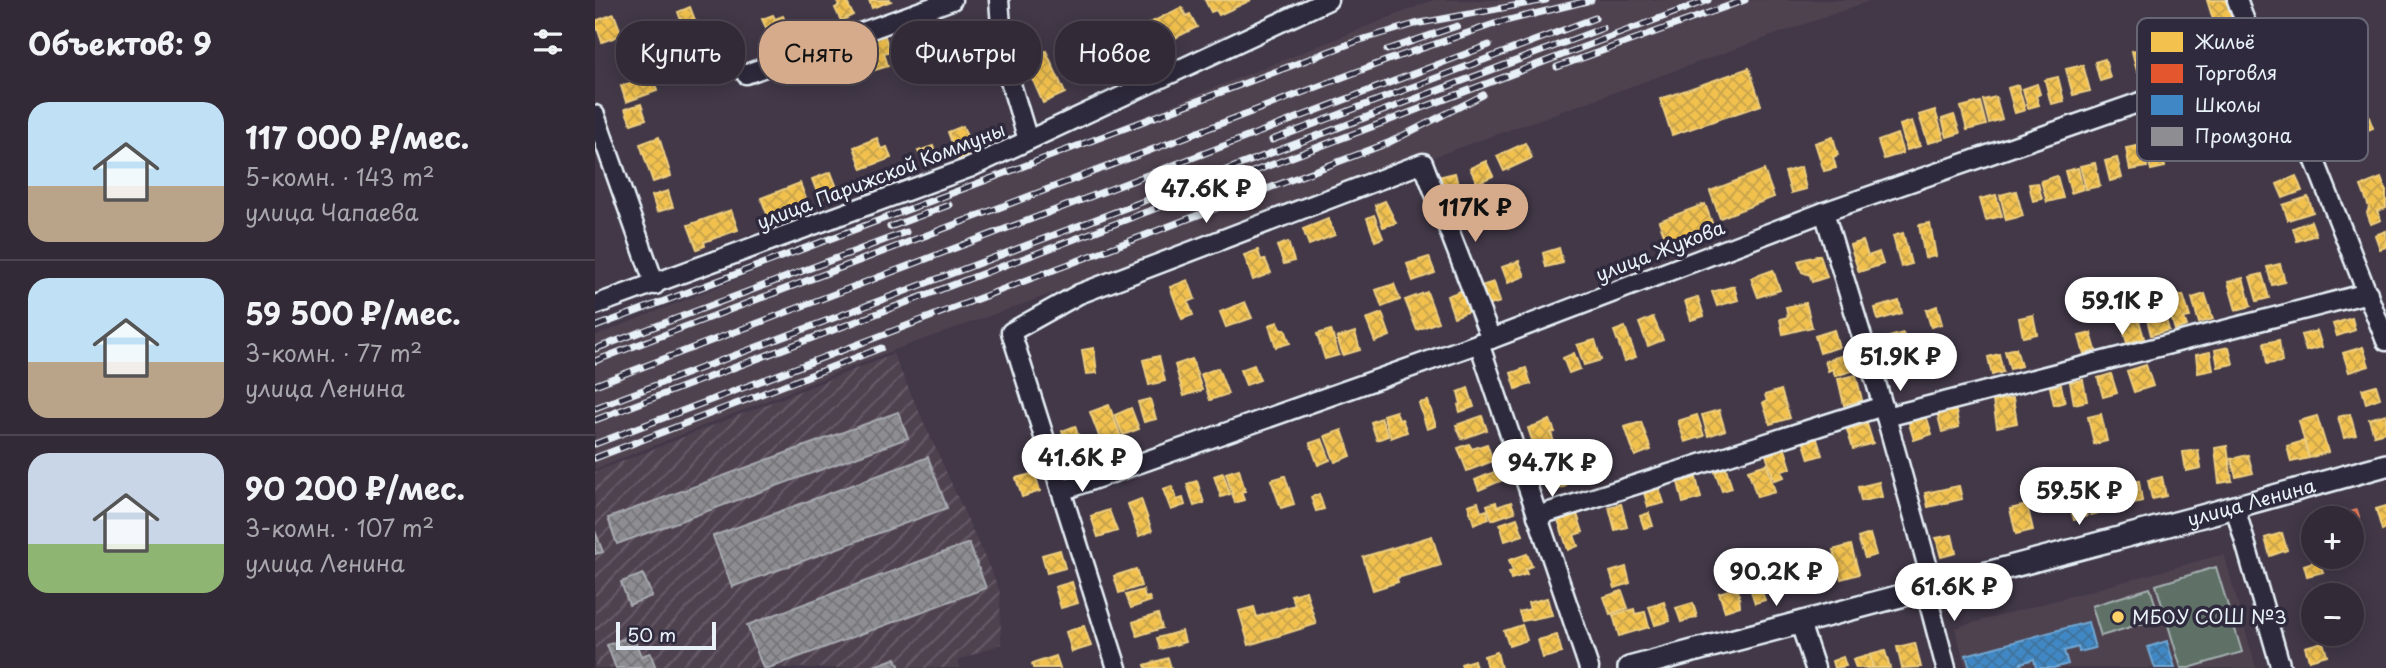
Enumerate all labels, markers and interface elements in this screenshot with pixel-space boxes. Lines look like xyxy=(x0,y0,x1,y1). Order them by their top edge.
legend xyxy=(2137,18,2368,161)
text: Объектов: 9 xyxy=(28,20,212,65)
chip: Купить xyxy=(616,21,745,84)
chip: Снять xyxy=(759,21,877,84)
chip: Фильтры xyxy=(891,21,1041,84)
chip: Новое xyxy=(1055,21,1175,84)
icon: filters xyxy=(529,23,567,61)
text: Жильё xyxy=(2194,27,2255,55)
text: Торговля xyxy=(2195,58,2277,86)
text: Школы xyxy=(2195,90,2261,118)
text: 117 000 ₽/мес. xyxy=(245,114,469,159)
street label: улица Парижской Коммуны xyxy=(752,115,1009,235)
text: Промзона xyxy=(2195,121,2292,149)
icon: home xyxy=(84,130,168,214)
text: 5-комн. · 143 m² xyxy=(245,159,435,194)
pin: 47.6K ₽ xyxy=(1141,166,1271,225)
text: 47.6K ₽ xyxy=(1161,170,1251,205)
pin: 117K ₽ xyxy=(1418,184,1532,244)
text: 117K ₽ xyxy=(1438,189,1512,224)
text: улица Чапаева xyxy=(245,194,418,229)
street label: улица Жукова xyxy=(1591,213,1728,288)
pin: 59.1K ₽ xyxy=(2057,278,2187,337)
text: 59.1K ₽ xyxy=(2081,282,2163,317)
text: 59 500 ₽/мес. xyxy=(245,290,461,335)
icon: home xyxy=(84,306,168,390)
pin: 51.9K ₽ xyxy=(1835,334,1965,393)
text: 3-комн. · 77 m² xyxy=(245,335,422,370)
text: 51.9K ₽ xyxy=(1859,338,1941,373)
text: улица Ленина xyxy=(245,370,405,405)
pin: 41.6K ₽ xyxy=(1017,434,1147,494)
text: 41.6K ₽ xyxy=(1038,439,1126,474)
pin: 94.7K ₽ xyxy=(1487,440,1617,499)
text: 94.7K ₽ xyxy=(1508,444,1596,479)
text: 90 200 ₽/мес. xyxy=(245,465,465,510)
pin: 59.5K ₽ xyxy=(2014,468,2144,527)
street label: улица Ленина xyxy=(2184,470,2318,532)
text: 59.5K ₽ xyxy=(2036,472,2122,507)
icon: home xyxy=(84,481,168,565)
map controls xyxy=(2301,506,2364,646)
button: + xyxy=(2301,506,2364,569)
text: 3-комн. · 107 m² xyxy=(245,510,434,545)
text: улица Ленина xyxy=(245,545,405,580)
pin: 90.2K ₽ xyxy=(1711,548,1841,608)
text: 90.2K ₽ xyxy=(1730,553,1822,588)
pin: 61.6K ₽ xyxy=(1889,564,2019,623)
text: 61.6K ₽ xyxy=(1911,568,1997,603)
button: − xyxy=(2301,583,2364,646)
place label: МБОУ СОШ №3 xyxy=(2132,602,2287,630)
marker: МБОУ СОШ №3 xyxy=(2110,609,2126,625)
scale bar xyxy=(616,619,716,651)
text: 50 m xyxy=(627,620,676,648)

